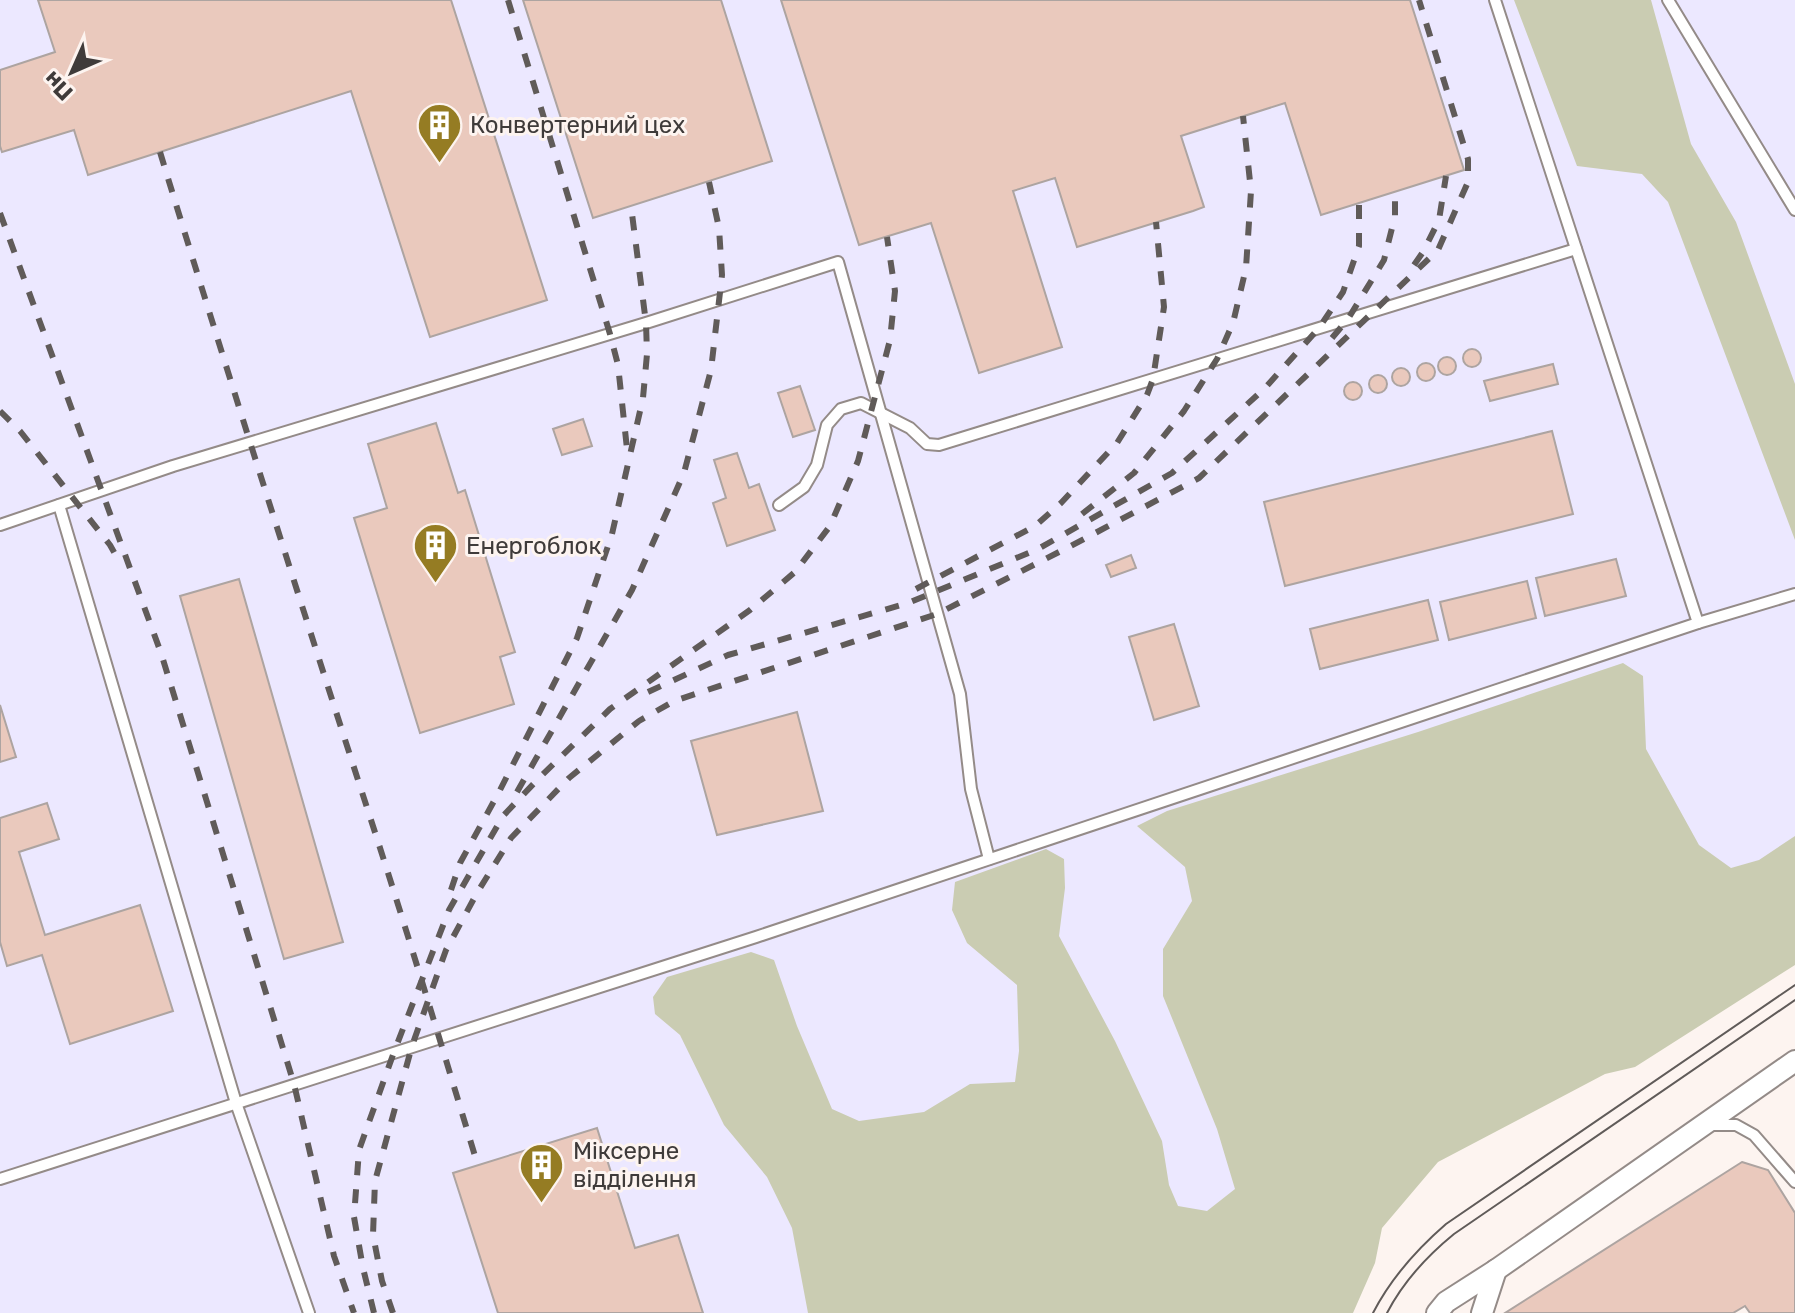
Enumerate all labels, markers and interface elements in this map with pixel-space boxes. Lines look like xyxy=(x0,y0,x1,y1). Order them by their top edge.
north arrow xyxy=(32,32,112,112)
text: Пн xyxy=(38,65,79,106)
building icon: Конвертерний цех xyxy=(415,101,463,164)
place label: Конвертерний цех xyxy=(470,111,685,139)
building icon: Енергоблок xyxy=(411,522,459,585)
place label: Енергоблок xyxy=(466,532,601,560)
place label: Міксерне відділення xyxy=(573,1137,697,1193)
building icon: Міксерне відділення xyxy=(518,1141,566,1204)

